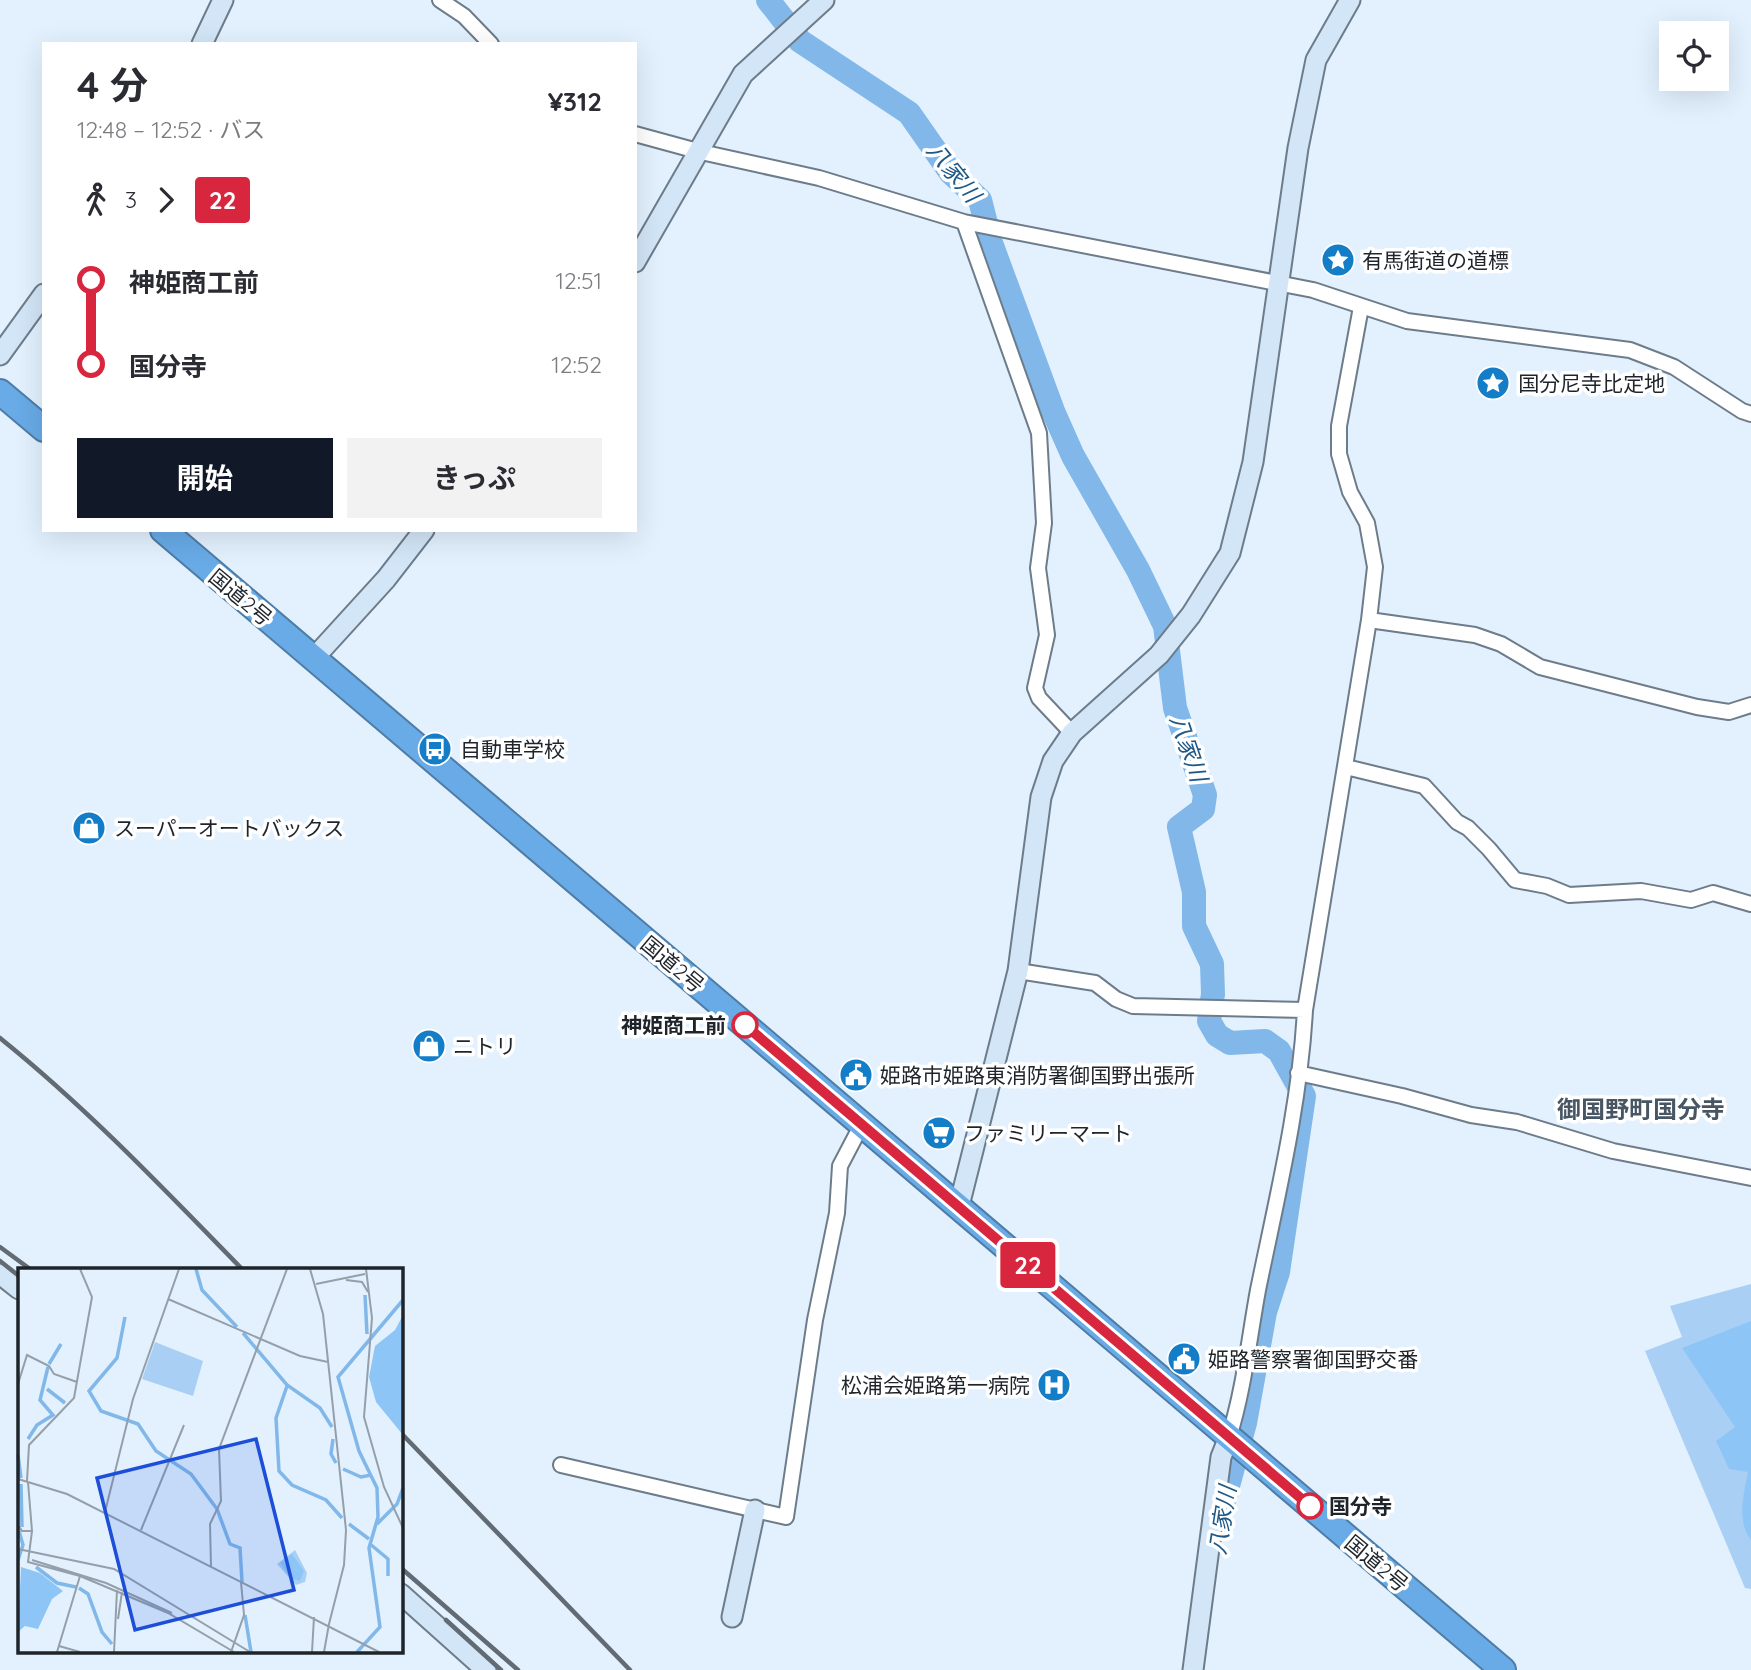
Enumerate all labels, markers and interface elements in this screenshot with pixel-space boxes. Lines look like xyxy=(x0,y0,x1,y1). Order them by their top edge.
map controls xyxy=(1659,21,1729,91)
button: locate xyxy=(1659,21,1729,91)
text: 4 分 xyxy=(77,61,148,109)
text: ¥312 xyxy=(548,85,602,118)
text: 12:48 – 12:52 · バス xyxy=(77,115,265,144)
water label: 八家川 xyxy=(921,136,989,210)
icon: walk xyxy=(77,181,115,219)
icon: forward xyxy=(147,181,185,219)
text: 3 xyxy=(125,185,137,214)
text: 22 xyxy=(209,185,236,215)
place icon: 有馬街道の道標 xyxy=(1319,241,1357,279)
place label: 有馬街道の道標 xyxy=(1362,247,1509,273)
text: 神姫商工前 xyxy=(129,266,259,299)
text: 12:51 xyxy=(555,266,602,295)
text: 国分寺 xyxy=(129,350,207,383)
text: 12:52 xyxy=(551,350,602,379)
place icon: 国分尼寺比定地 xyxy=(1474,364,1512,402)
place label: 国分尼寺比定地 xyxy=(1518,370,1665,396)
button: 開始 xyxy=(77,438,333,518)
button: きっぷ xyxy=(347,438,602,518)
street label: 国道2号 xyxy=(204,563,278,631)
water label: 八家川 xyxy=(1164,711,1215,788)
bus stop icon: 自動車学校 xyxy=(416,730,454,768)
place label: 自動車学校 xyxy=(460,736,565,762)
shop icon: スーパーオートバックス xyxy=(70,809,108,847)
place label: スーパーオートバックス xyxy=(114,815,344,841)
street label: 国道2号 xyxy=(636,930,710,998)
place label: 神姫商工前 xyxy=(621,1012,726,1038)
marker: 神姫商工前 xyxy=(732,1012,758,1038)
shop icon: ニトリ xyxy=(410,1027,448,1065)
place label: ニトリ xyxy=(453,1033,516,1059)
public building icon: 姫路市姫路東消防署御国野出張所 xyxy=(837,1056,875,1094)
place label: 姫路市姫路東消防署御国野出張所 xyxy=(880,1062,1195,1088)
district label: 御国野町国分寺 xyxy=(1557,1094,1725,1124)
supermarket icon: ファミリーマート xyxy=(920,1114,958,1152)
place label: ファミリーマート xyxy=(964,1120,1132,1146)
line badge: 22 xyxy=(996,1242,1060,1288)
text: 22 xyxy=(1014,1250,1042,1280)
inset map xyxy=(18,1268,402,1652)
public building icon: 姫路警察署御国野交番 xyxy=(1165,1340,1203,1378)
place label: 姫路警察署御国野交番 xyxy=(1208,1346,1418,1372)
hospital icon: 松浦会姫路第一病院 xyxy=(1035,1366,1073,1404)
place label: 松浦会姫路第一病院 xyxy=(841,1372,1030,1398)
water label: 八家川 xyxy=(1202,1481,1242,1556)
marker: 国分寺 xyxy=(1297,1493,1323,1519)
place label: 国分寺 xyxy=(1329,1493,1392,1519)
street label: 国道2号 xyxy=(1340,1529,1414,1597)

